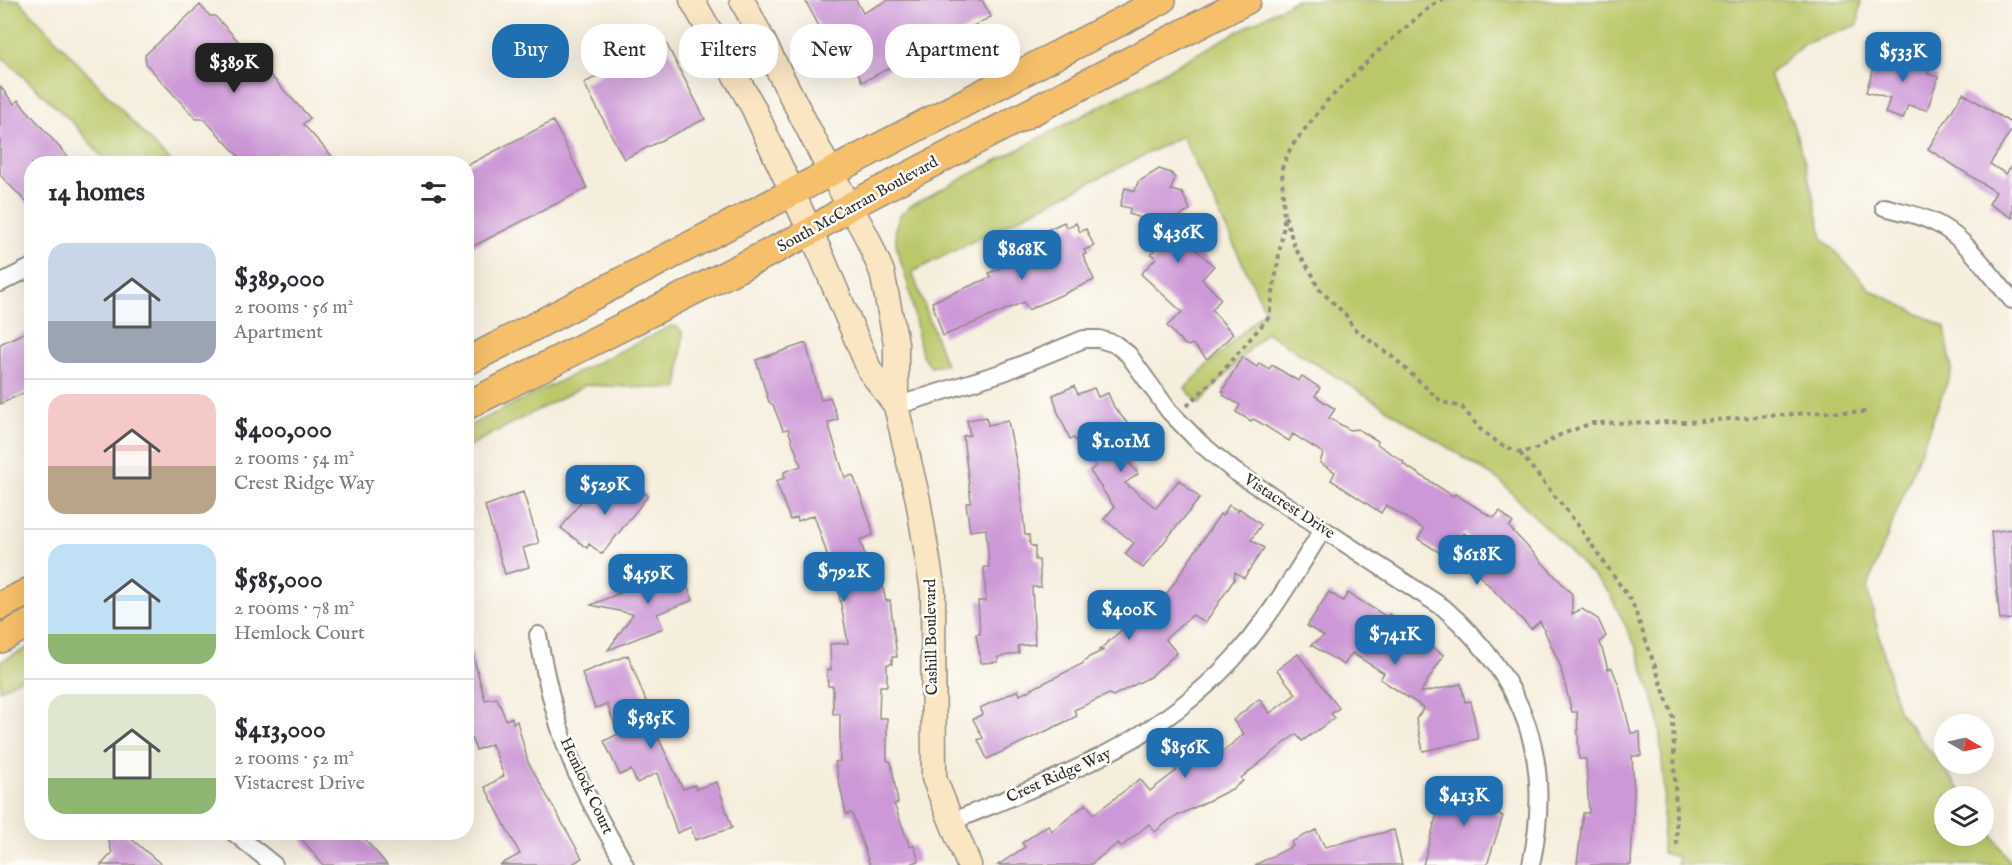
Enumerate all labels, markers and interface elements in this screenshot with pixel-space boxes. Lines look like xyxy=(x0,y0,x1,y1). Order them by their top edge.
chip: Buy xyxy=(492,24,569,78)
chip: Rent xyxy=(581,24,667,78)
chip: Filters xyxy=(679,24,778,78)
chip: New xyxy=(790,24,873,78)
chip: Apartment xyxy=(885,24,1020,78)
pin: $533K xyxy=(1861,32,1945,83)
text: $533K xyxy=(1879,39,1927,64)
pin: $389K xyxy=(192,43,276,94)
text: $389K xyxy=(209,50,259,75)
street label: South McCarran Boulevard xyxy=(774,152,942,258)
text: 14 homes xyxy=(48,176,145,209)
icon: filters xyxy=(417,176,450,209)
pin: $436K xyxy=(1136,213,1220,264)
text: $436K xyxy=(1152,220,1204,245)
pin: $868K xyxy=(980,230,1064,281)
text: $868K xyxy=(997,237,1047,262)
text: $389,000 xyxy=(234,262,325,295)
icon: home xyxy=(96,267,168,339)
text: 2 rooms · 56 m² xyxy=(234,295,353,320)
text: Apartment xyxy=(234,320,323,345)
text: $400,000 xyxy=(234,413,332,446)
icon: home xyxy=(96,418,168,490)
pin: $1.01M xyxy=(1072,422,1170,473)
text: $1.01M xyxy=(1092,429,1150,454)
text: 2 rooms · 54 m² xyxy=(234,446,355,471)
pin: $529K xyxy=(563,465,647,516)
street label: Vistacrest Drive xyxy=(1239,470,1338,544)
text: Crest Ridge Way xyxy=(234,471,375,496)
text: $529K xyxy=(580,472,630,497)
pin: $618K xyxy=(1435,535,1519,586)
text: $618K xyxy=(1452,542,1502,567)
pin: $792K xyxy=(802,552,886,603)
pin: $459K xyxy=(606,554,690,605)
text: $792K xyxy=(817,559,871,584)
text: $459K xyxy=(622,561,674,586)
text: $585,000 xyxy=(234,563,323,596)
icon: home xyxy=(96,568,168,640)
street label: Cashill Boulevard xyxy=(921,578,943,695)
pin: $400K xyxy=(1087,590,1171,641)
text: 2 rooms · 78 m² xyxy=(234,596,355,621)
text: $400K xyxy=(1102,597,1157,622)
pin: $741K xyxy=(1353,615,1437,666)
text: Hemlock Court xyxy=(234,621,365,646)
text: $741K xyxy=(1369,622,1421,647)
pin: $585K xyxy=(609,699,693,750)
text: $585K xyxy=(627,706,675,731)
text: $413,000 xyxy=(234,713,326,746)
north arrow xyxy=(1934,714,1994,774)
map controls xyxy=(1934,714,1994,846)
icon: home xyxy=(96,718,168,790)
pin: $856K xyxy=(1143,728,1227,779)
street label: Hemlock Court xyxy=(555,734,617,838)
text: $856K xyxy=(1160,735,1210,760)
street label: Crest Ridge Way xyxy=(1004,744,1115,808)
text: 2 rooms · 52 m² xyxy=(234,746,354,771)
text: Vistacrest Drive xyxy=(234,771,365,796)
pin: $413K xyxy=(1422,776,1506,827)
text: $413K xyxy=(1439,783,1489,808)
button: layers xyxy=(1934,786,1994,846)

